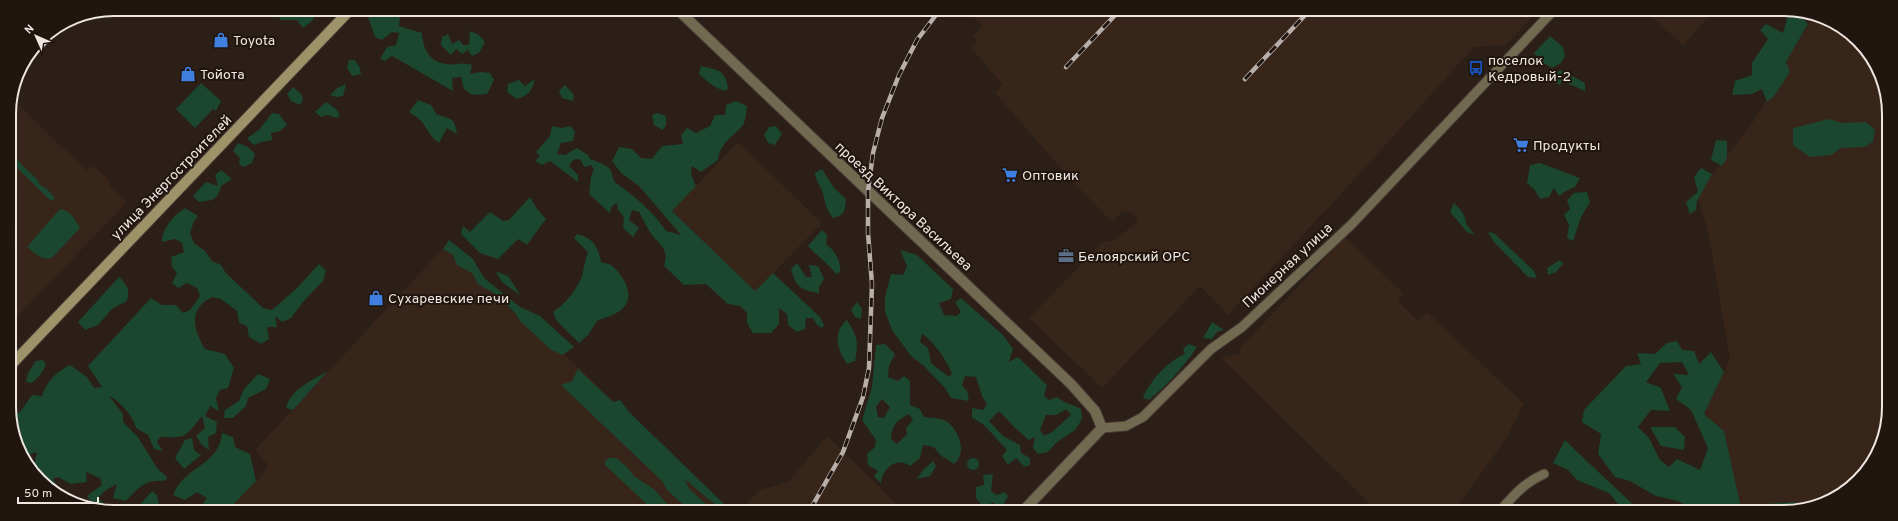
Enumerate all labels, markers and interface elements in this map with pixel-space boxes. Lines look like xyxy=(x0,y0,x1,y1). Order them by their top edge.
north arrow xyxy=(16,16,56,56)
text: N xyxy=(22,22,37,37)
shop icon: Toyota xyxy=(212,31,230,49)
place label: Toyota xyxy=(233,33,275,50)
place label: поселок Кедровый-2 xyxy=(1488,53,1571,86)
bus stop icon: поселок Кедровый-2 xyxy=(1467,59,1485,77)
shop icon: Тойота xyxy=(179,65,197,83)
place label: Тойота xyxy=(200,67,245,84)
street label: улица Энергостроителей xyxy=(108,112,236,244)
supermarket icon: Продукты xyxy=(1512,136,1530,154)
place label: Продукты xyxy=(1533,138,1600,155)
street label: проезд Виктора Васильева xyxy=(831,139,975,275)
supermarket icon: Оптовик xyxy=(1001,166,1019,184)
place label: Оптовик xyxy=(1022,168,1079,185)
street label: Пионерная улица xyxy=(1239,220,1337,312)
office icon: Белоярский ОРС xyxy=(1057,247,1075,265)
place label: Белоярский ОРС xyxy=(1078,249,1190,266)
shop icon: Сухаревские печи xyxy=(367,289,385,307)
place label: Сухаревские печи xyxy=(388,291,509,308)
scale bar xyxy=(18,479,98,505)
text: 50 m xyxy=(24,486,52,502)

